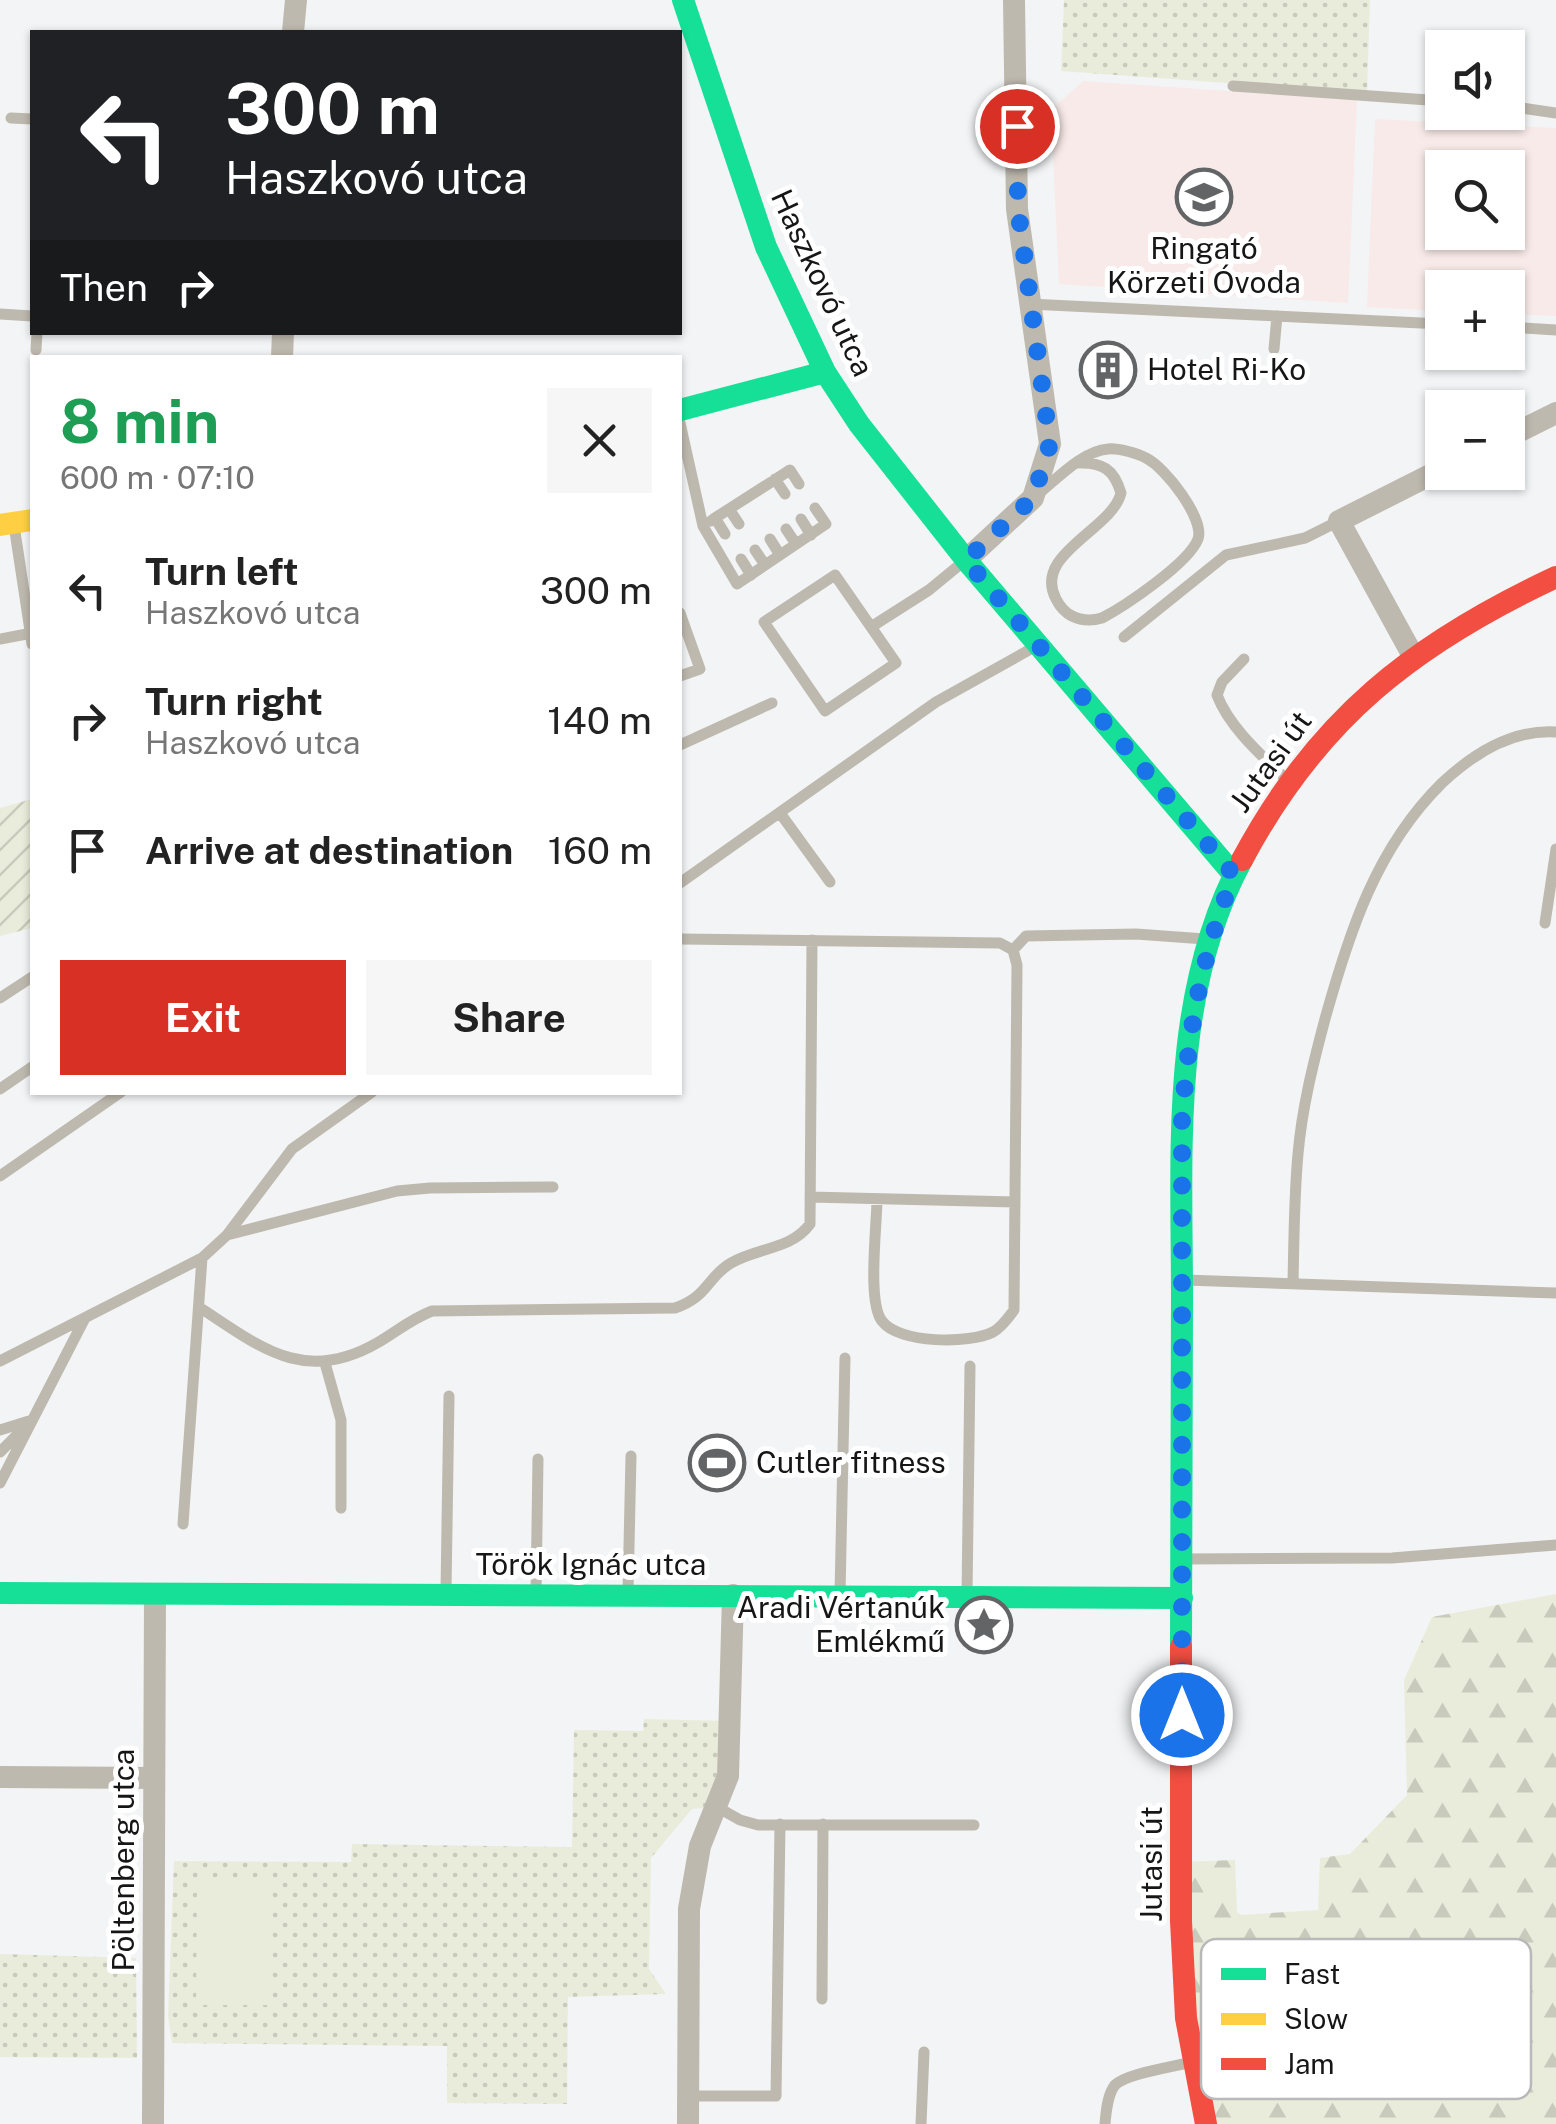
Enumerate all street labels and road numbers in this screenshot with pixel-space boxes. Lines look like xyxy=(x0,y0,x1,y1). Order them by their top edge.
street label: Haszkovó utca xyxy=(764,183,882,382)
street label: Jutasi út xyxy=(1222,704,1319,819)
street label: Török Ignác utca xyxy=(476,1546,706,1582)
street label: Pöltenberg utca xyxy=(105,1749,141,1971)
street label: Jutasi út xyxy=(1133,1806,1169,1922)

